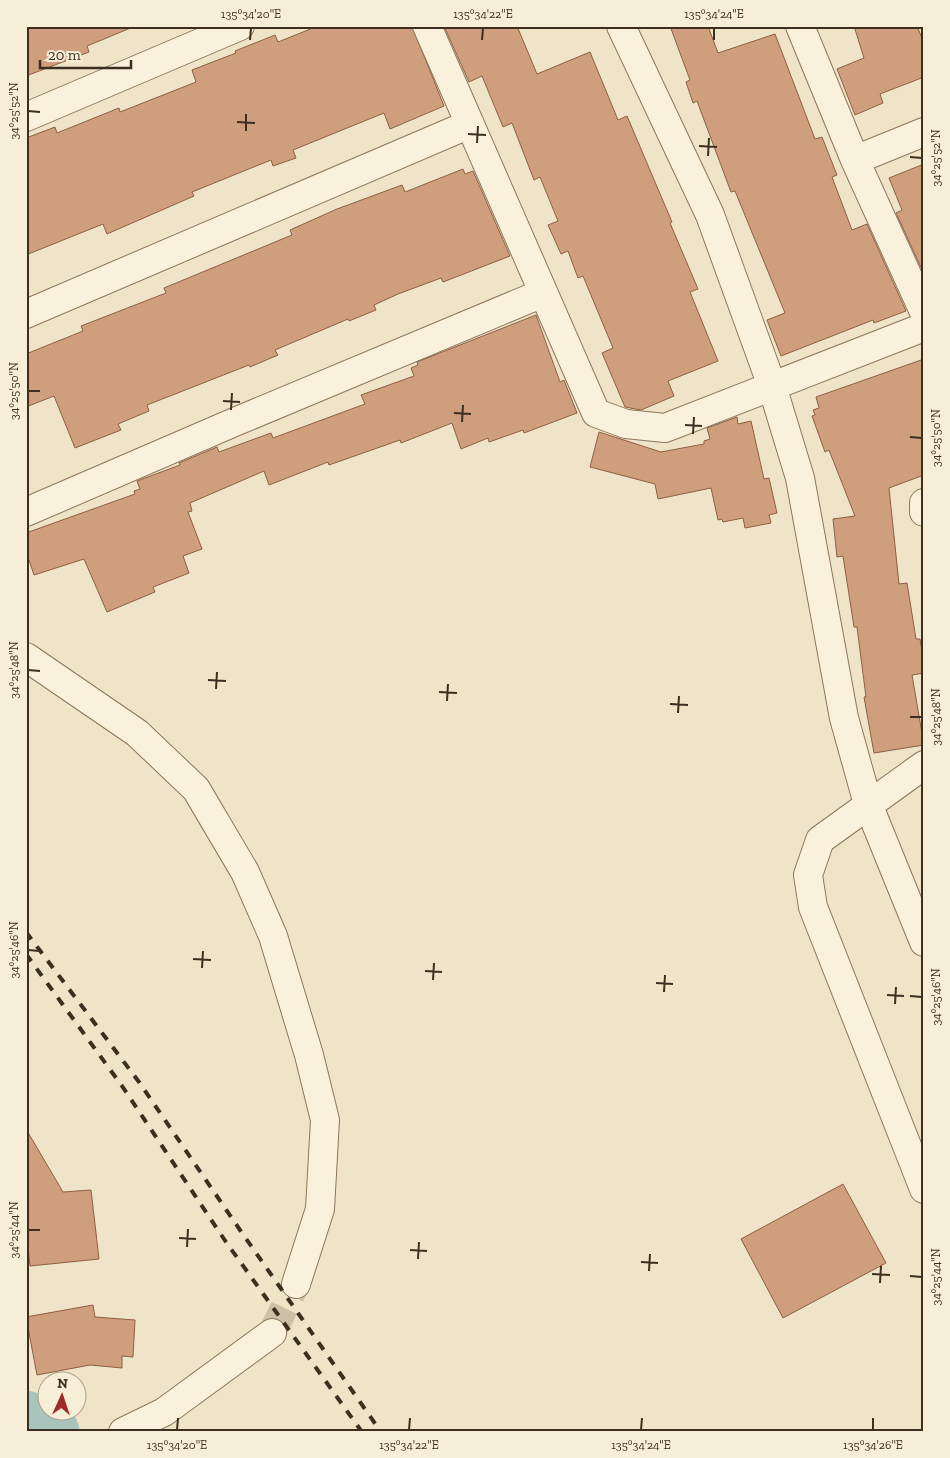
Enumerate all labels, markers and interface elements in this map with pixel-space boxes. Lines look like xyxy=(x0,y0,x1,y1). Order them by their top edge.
text: 135°34'20"E xyxy=(221,7,281,21)
text: 135°34'22"E xyxy=(453,7,513,21)
text: 135°34'24"E xyxy=(684,7,744,21)
scale bar xyxy=(40,38,131,70)
text: 20 m xyxy=(48,46,81,64)
text: 34°25'52"N xyxy=(7,82,21,140)
text: 34°25'52"N xyxy=(929,129,943,187)
text: 34°25'50"N xyxy=(7,362,21,420)
text: 34°25'50"N xyxy=(929,409,943,467)
text: 34°25'48"N xyxy=(7,641,21,699)
text: 34°25'48"N xyxy=(929,688,943,746)
text: 34°25'46"N xyxy=(7,921,21,979)
text: 34°25'46"N xyxy=(929,968,943,1026)
text: 34°25'44"N xyxy=(7,1201,21,1258)
text: 34°25'44"N xyxy=(929,1248,943,1305)
north arrow xyxy=(38,1370,88,1420)
text: N xyxy=(57,1375,69,1392)
text: 135°34'20"E xyxy=(147,1438,207,1452)
text: 135°34'22"E xyxy=(379,1438,439,1452)
text: 135°34'24"E xyxy=(611,1438,671,1452)
text: 135°34'26"E xyxy=(843,1438,903,1452)

